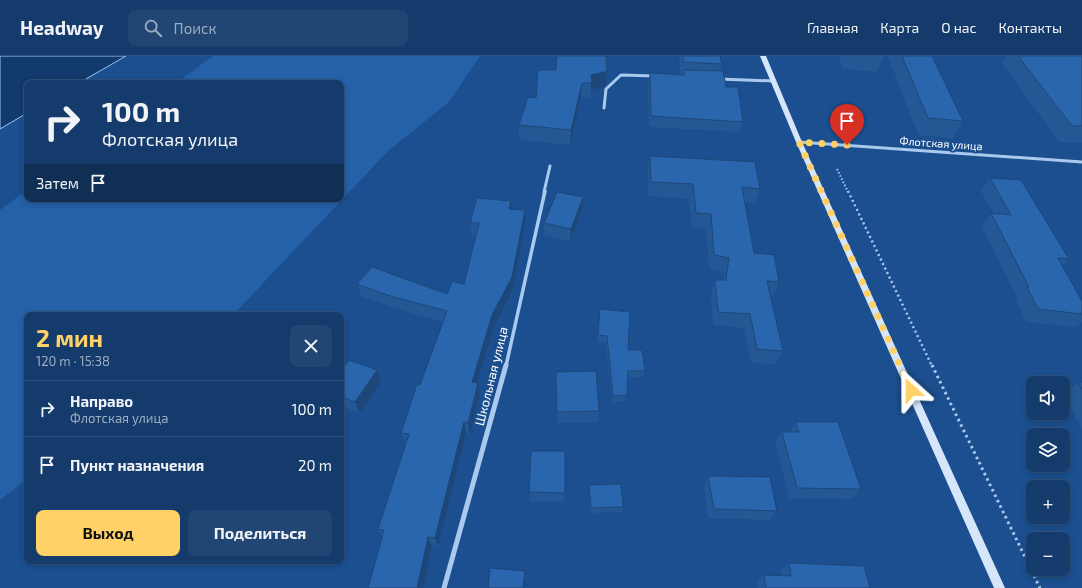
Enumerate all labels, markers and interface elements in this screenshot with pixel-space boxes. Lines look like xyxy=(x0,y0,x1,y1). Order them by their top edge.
search box xyxy=(128,10,408,46)
text: Headway xyxy=(20,16,104,39)
icon: search xyxy=(142,17,164,39)
text: Поиск xyxy=(174,19,216,37)
text: Главная xyxy=(807,19,858,36)
text: Карта xyxy=(880,19,919,36)
text: О нас xyxy=(941,19,977,36)
text: Контакты xyxy=(999,19,1062,36)
text: 100 m xyxy=(102,94,180,128)
icon: right xyxy=(36,96,88,148)
pin xyxy=(830,104,864,145)
icon: arrive xyxy=(836,110,858,132)
text: Флотская улица xyxy=(102,128,238,150)
street label: Флотская улица xyxy=(899,134,983,153)
icon: arrive xyxy=(87,172,109,194)
text: Затем xyxy=(36,174,79,192)
text: 2 мин xyxy=(36,323,103,352)
button: close xyxy=(290,325,332,367)
street label: Школьная улица xyxy=(471,325,511,427)
text: 120 m · 15:38 xyxy=(36,353,110,369)
position arrow xyxy=(890,369,932,411)
map controls xyxy=(1026,376,1070,576)
button: sound xyxy=(1026,376,1070,420)
text: Направо xyxy=(70,392,133,410)
icon: right xyxy=(36,398,58,420)
text: 100 m xyxy=(291,400,332,418)
text: Флотская улица xyxy=(70,410,168,426)
button: layers xyxy=(1026,428,1070,472)
icon: arrive xyxy=(36,454,58,476)
text: Пункт назначения xyxy=(70,456,204,474)
text: 20 m xyxy=(298,456,332,474)
button: + xyxy=(1026,480,1070,524)
button: Выход xyxy=(36,510,180,556)
button: Поделиться xyxy=(188,510,332,556)
button: − xyxy=(1026,532,1070,576)

